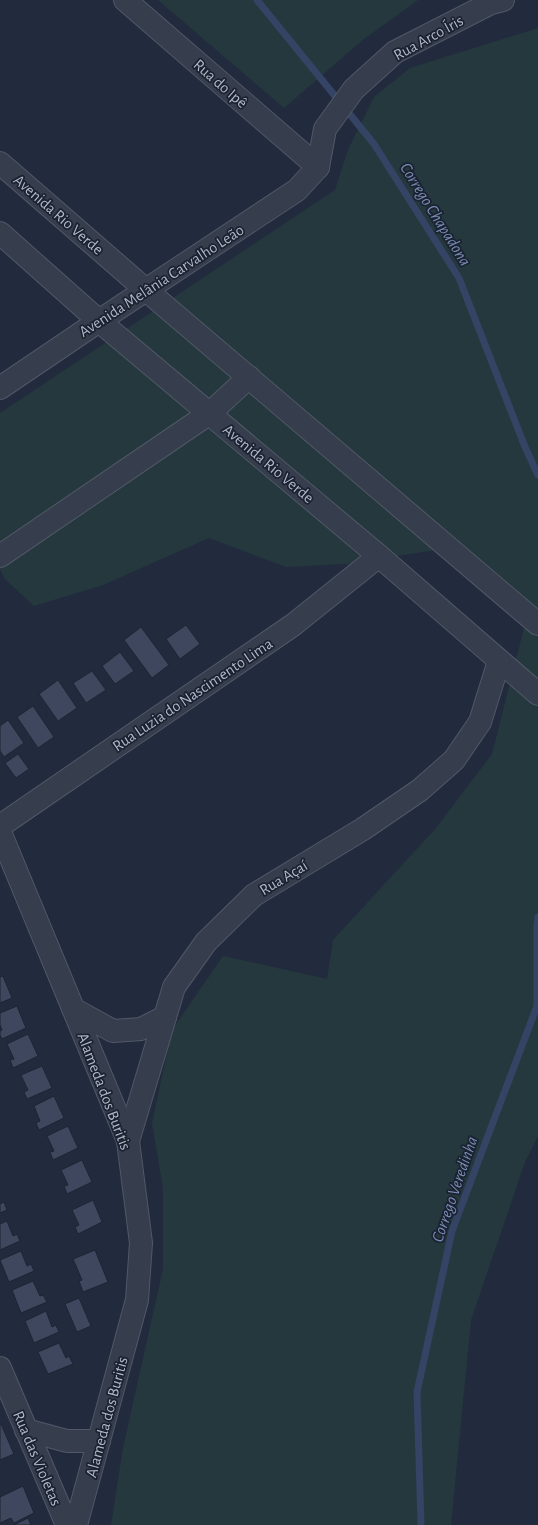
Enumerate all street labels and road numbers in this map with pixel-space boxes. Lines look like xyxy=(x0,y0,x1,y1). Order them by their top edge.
street label: Rua Arco Íris xyxy=(390,10,466,63)
street label: Rua do Ipê xyxy=(190,56,250,111)
street label: Avenida Rio Verde xyxy=(10,172,106,258)
street label: Avenida Melânia Carvalho Leão xyxy=(76,222,247,340)
street label: Avenida Rio Verde xyxy=(220,421,317,506)
street label: Rua Luzia do Nascimento Lima xyxy=(110,635,276,754)
street label: Rua Açaí xyxy=(257,857,310,898)
street label: Alameda dos Buritis xyxy=(74,1031,134,1152)
street label: Alameda dos Buritis xyxy=(83,1355,131,1479)
street label: Rua das Violetas xyxy=(10,1409,64,1508)

